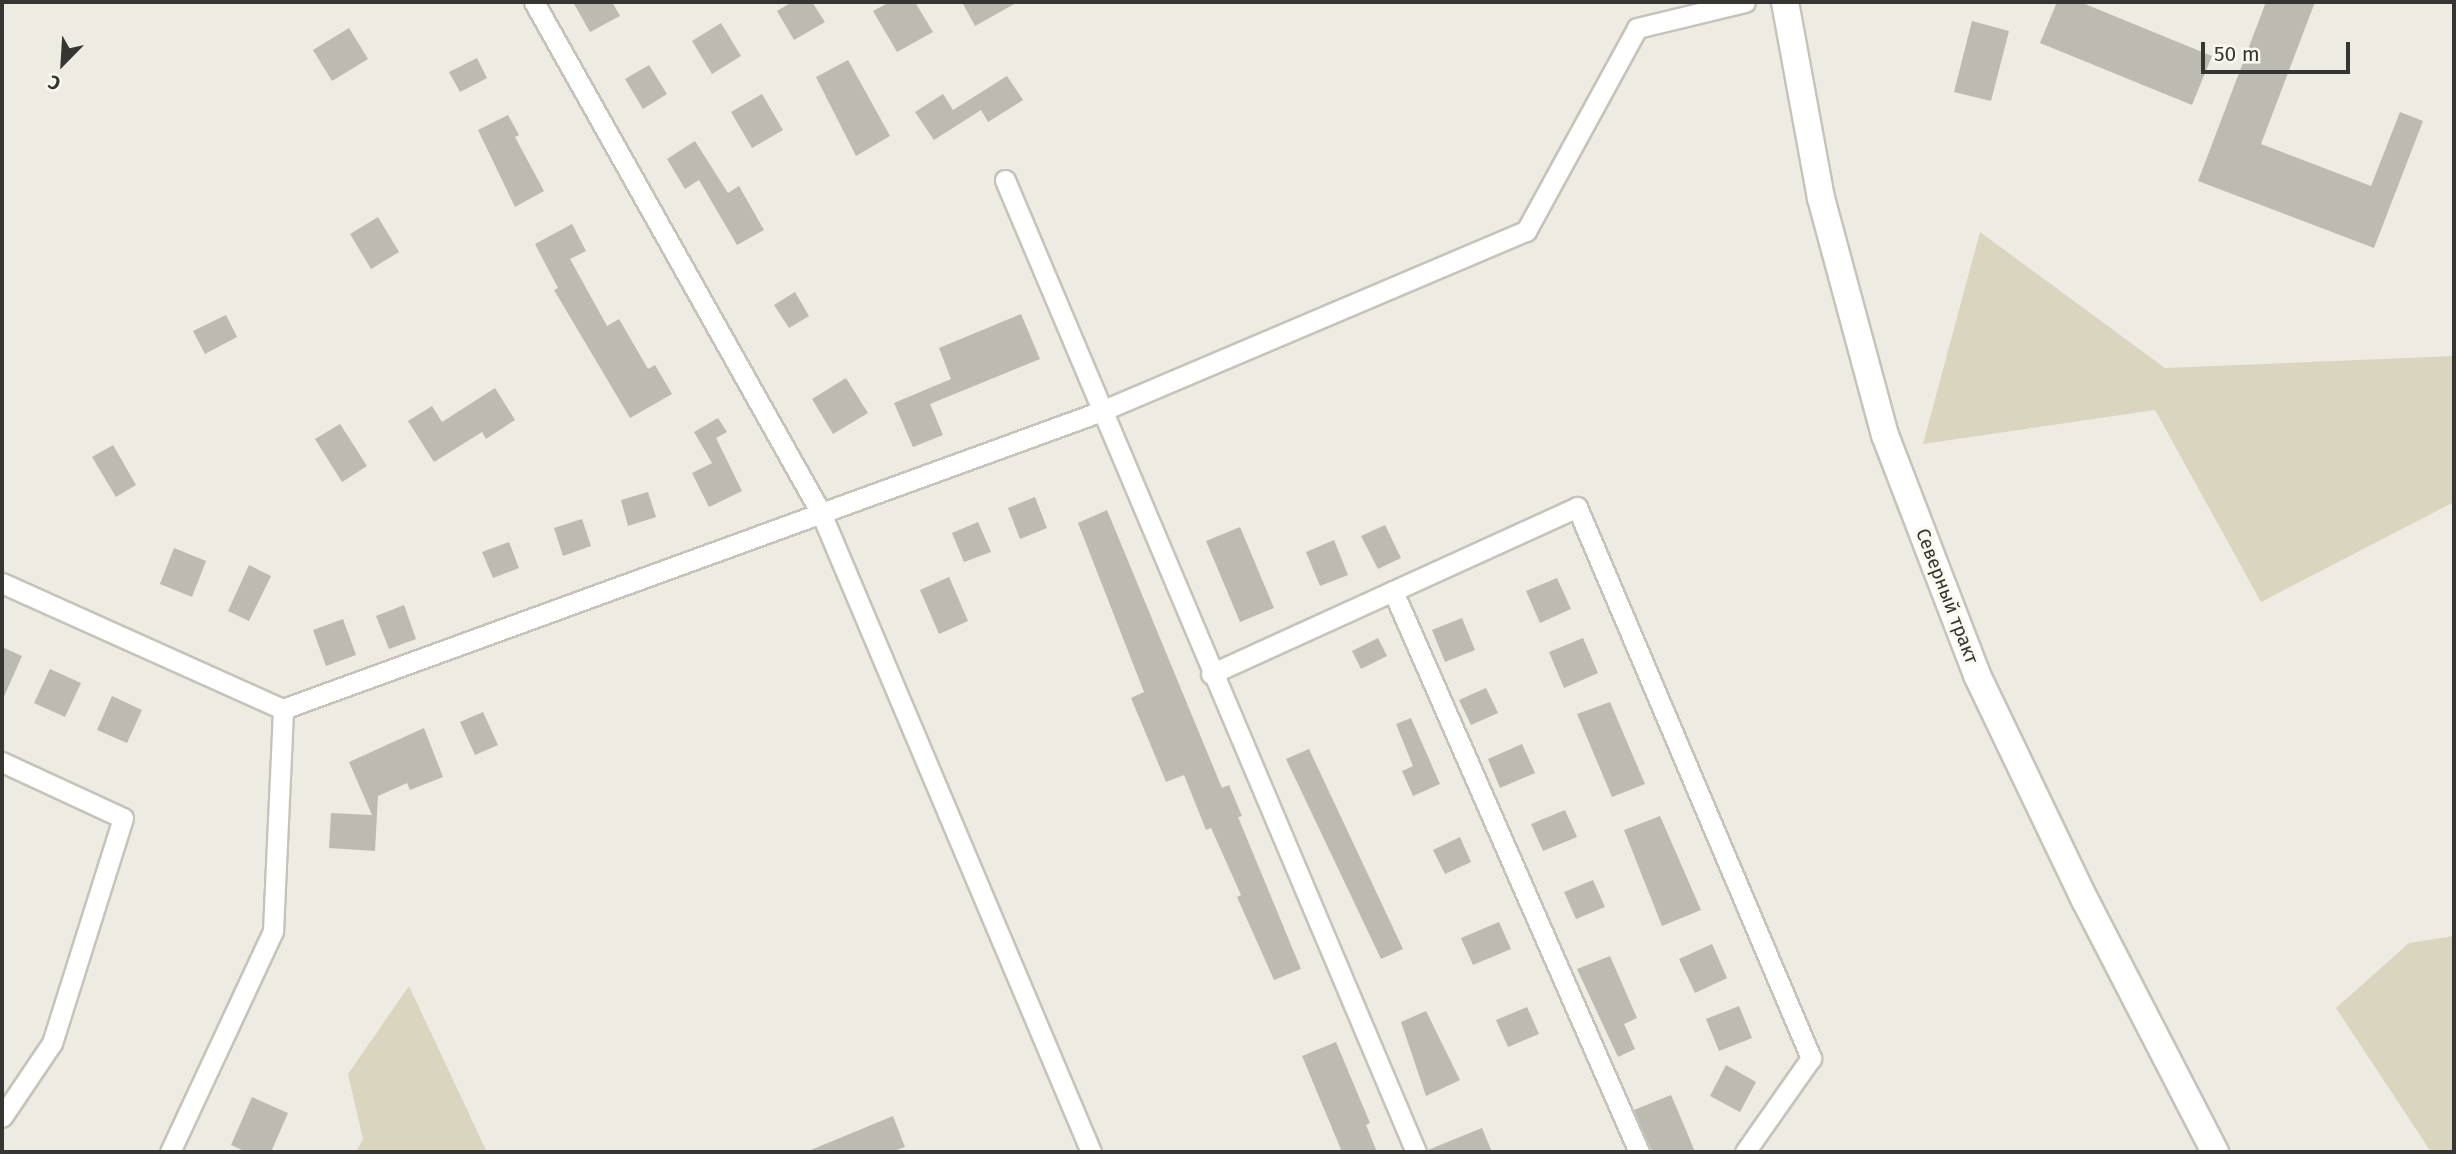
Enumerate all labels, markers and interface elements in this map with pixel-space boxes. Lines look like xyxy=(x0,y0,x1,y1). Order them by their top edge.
north arrow xyxy=(28,28,98,98)
scale bar xyxy=(2204,28,2353,72)
text: 50 m xyxy=(2214,41,2260,67)
text: С xyxy=(45,70,64,95)
street label: Северный тракт xyxy=(1911,525,1983,667)

